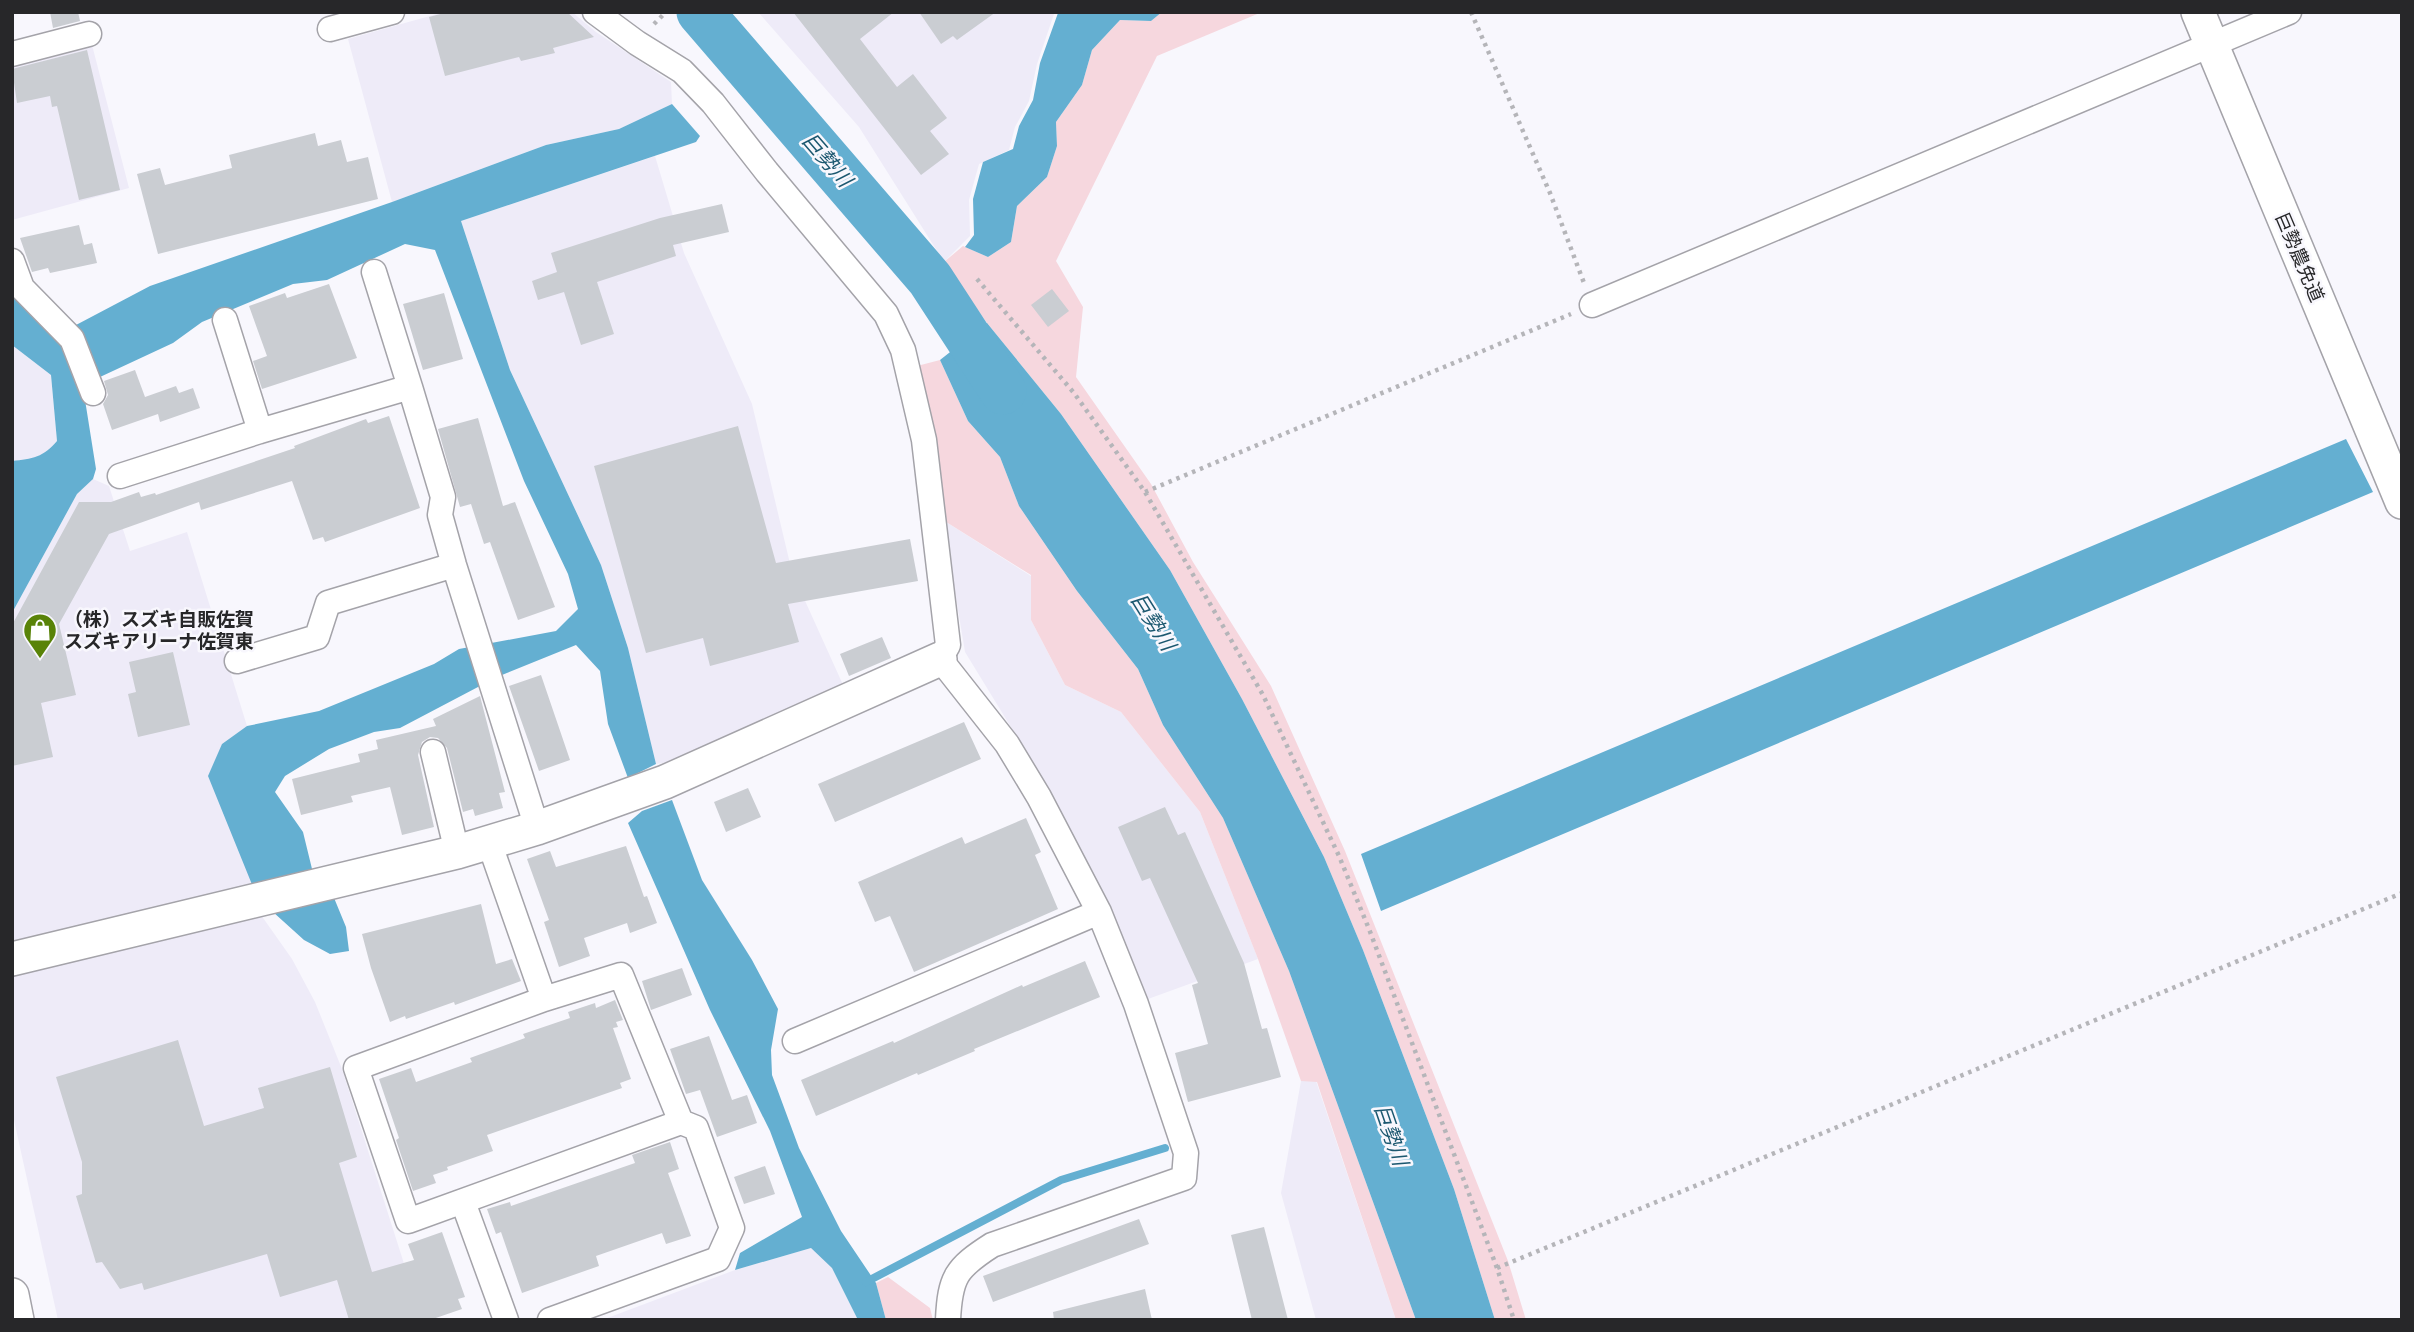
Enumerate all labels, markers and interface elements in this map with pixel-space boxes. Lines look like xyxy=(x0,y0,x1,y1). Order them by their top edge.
water label: 巨勢川 xyxy=(797,127,860,194)
street label: 巨勢農免道 xyxy=(2270,209,2330,305)
water label: 巨勢川 xyxy=(1125,588,1183,657)
place label: （株）スズキ自販佐賀 スズキアリーナ佐賀東 xyxy=(64,607,254,653)
shop icon: （株）スズキ自販佐賀 スズキアリーナ佐賀東 xyxy=(21,611,59,660)
water label: 巨勢川 xyxy=(1368,1101,1415,1171)

